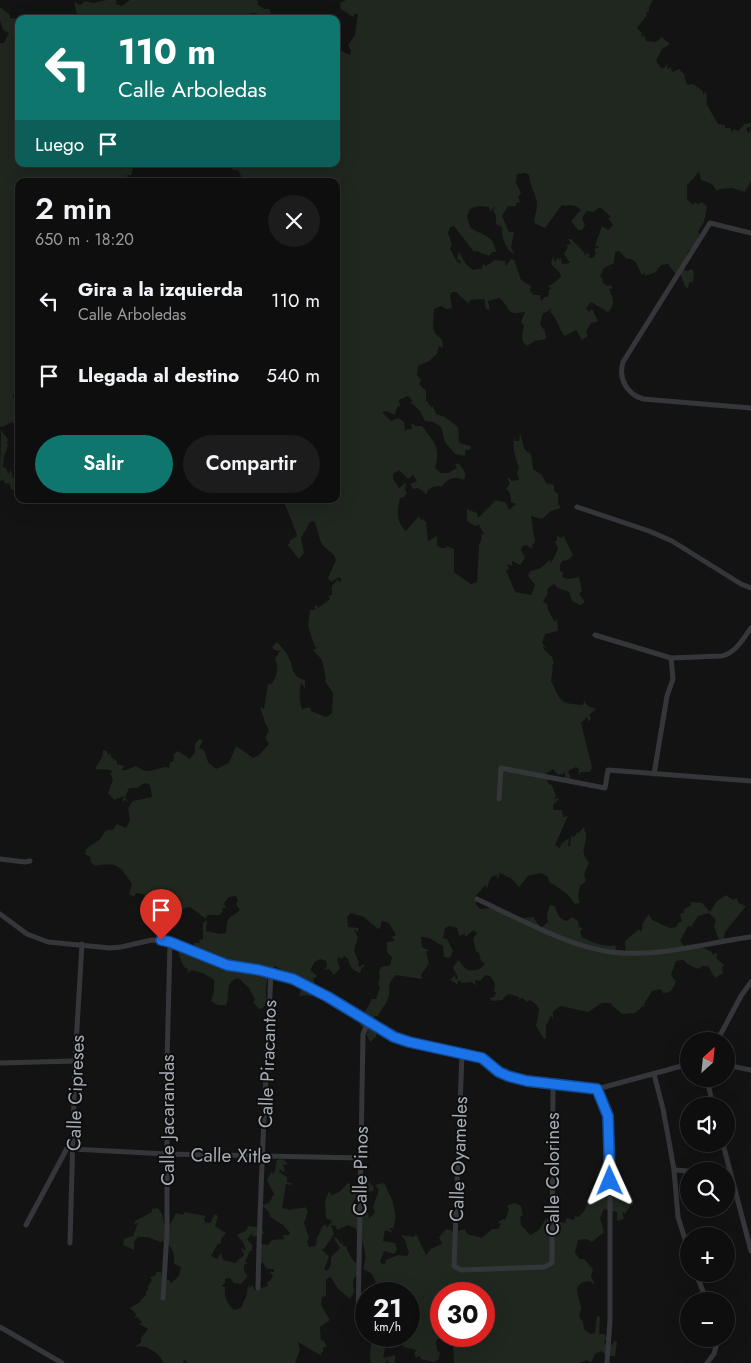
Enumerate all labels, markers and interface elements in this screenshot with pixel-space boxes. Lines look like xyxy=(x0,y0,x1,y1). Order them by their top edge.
text: 110 m xyxy=(118,27,216,77)
icon: left xyxy=(35,35,100,100)
text: Calle Arboledas xyxy=(118,73,267,105)
icon: arrive xyxy=(94,130,122,158)
text: Luego xyxy=(35,131,84,158)
text: 2 min xyxy=(35,187,112,230)
button: close xyxy=(268,195,320,247)
text: 650 m · 18:20 xyxy=(35,228,134,251)
text: Gira a la izquierda xyxy=(78,276,243,303)
icon: left xyxy=(35,287,63,315)
text: 110 m xyxy=(271,287,320,314)
text: Calle Arboledas xyxy=(78,303,186,326)
icon: arrive xyxy=(35,362,63,390)
text: Llegada al destino xyxy=(78,362,239,389)
text: 540 m xyxy=(266,362,320,389)
button: Salir xyxy=(35,435,173,493)
button: Compartir xyxy=(183,435,320,493)
pin xyxy=(140,889,182,940)
icon: arrive xyxy=(147,896,175,924)
street label: Calle Piracantos xyxy=(252,999,283,1129)
north arrow xyxy=(680,1032,735,1088)
map controls xyxy=(680,1032,735,1347)
street label: Calle Cipreses xyxy=(60,1034,91,1152)
street label: Calle Jacarandas xyxy=(154,1054,181,1186)
street label: Calle Oyameles xyxy=(443,1095,474,1222)
button: sound xyxy=(680,1097,735,1152)
street label: Calle Colorines xyxy=(539,1112,566,1236)
street label: Calle Pinos xyxy=(346,1126,375,1216)
street label: Calle Xitle xyxy=(190,1141,272,1170)
position arrow xyxy=(583,1154,635,1206)
button: search xyxy=(680,1162,735,1217)
button: + xyxy=(680,1227,735,1282)
speed limit sign: 30 xyxy=(430,1282,495,1347)
text: 21 xyxy=(373,1290,402,1326)
button: − xyxy=(680,1292,735,1347)
text: km/h xyxy=(374,1318,401,1336)

